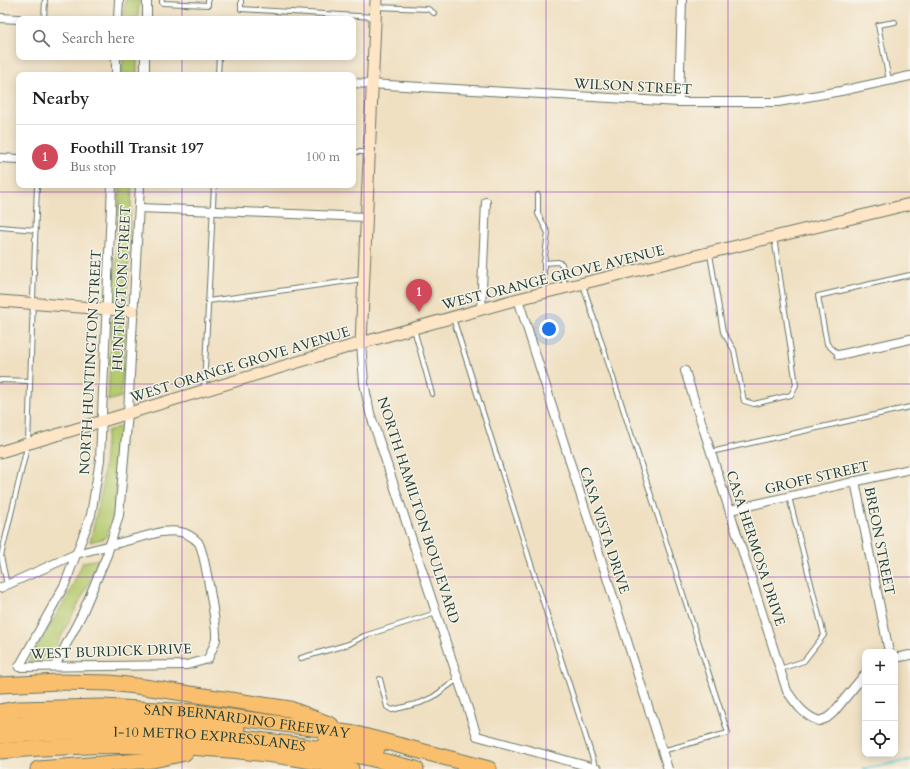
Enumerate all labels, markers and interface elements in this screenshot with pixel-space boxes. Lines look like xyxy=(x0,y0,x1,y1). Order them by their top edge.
search box xyxy=(16,16,356,60)
icon: search xyxy=(30,27,52,49)
text: Search here xyxy=(62,28,135,48)
street label: WILSON STREET xyxy=(573,74,692,99)
text: Nearby xyxy=(32,87,89,110)
text: Foothill Transit 197 xyxy=(70,138,204,158)
text: 1 xyxy=(42,148,48,166)
text: 100 m xyxy=(306,148,340,166)
text: Bus stop xyxy=(70,158,116,176)
street label: HUNTINGTON STREET xyxy=(108,205,135,371)
street label: WEST ORANGE GROVE AVENUE xyxy=(439,241,667,315)
street label: NORTH HUNTINGTON STREET xyxy=(75,249,106,475)
pin: 1 xyxy=(406,279,432,312)
your location xyxy=(539,319,559,339)
street label: WEST ORANGE GROVE AVENUE xyxy=(127,322,353,407)
street label: NORTH HAMILTON BOULEVARD xyxy=(373,394,464,626)
street label: GROFF STREET xyxy=(763,456,871,499)
street label: CASA VISTA DRIVE xyxy=(575,464,634,596)
street label: CASA HERMOSA DRIVE xyxy=(721,468,790,629)
street label: BREON STREET xyxy=(860,485,899,597)
street label: WEST BURDICK DRIVE xyxy=(29,639,192,664)
map controls xyxy=(862,649,898,757)
button: + xyxy=(862,649,898,685)
button: − xyxy=(862,685,898,721)
street label: SAN BERNARDINO FREEWAY xyxy=(144,700,351,743)
button: locate xyxy=(862,721,898,757)
street label: I-10 METRO EXPRESSLANES xyxy=(113,723,307,756)

